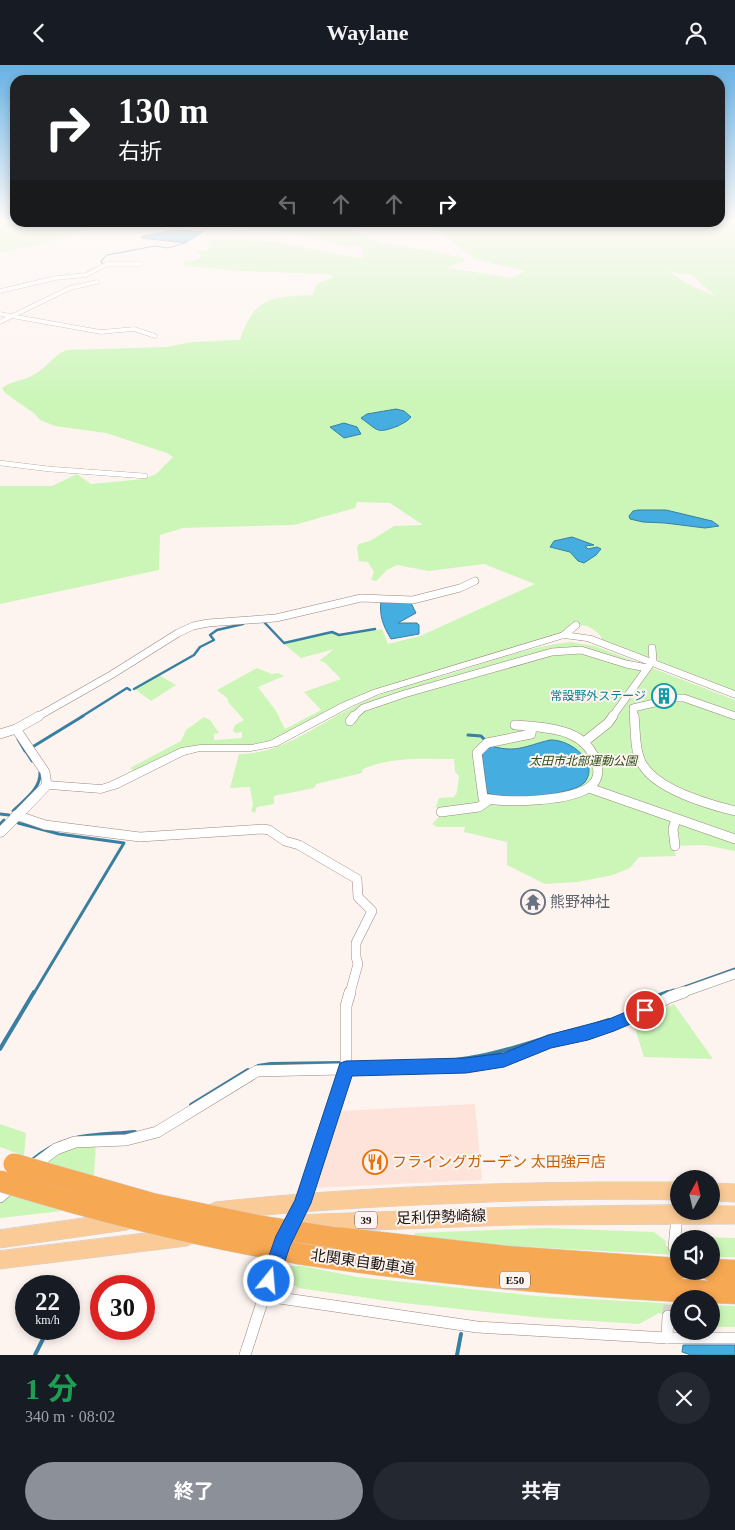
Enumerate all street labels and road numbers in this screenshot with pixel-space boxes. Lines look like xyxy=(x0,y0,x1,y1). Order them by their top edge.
street label: 足利伊勢崎線 xyxy=(396,1207,486,1227)
road number: 39 xyxy=(355,1211,377,1229)
street label: 北関東自動車道 xyxy=(310,1246,416,1277)
road number: E50 xyxy=(500,1271,530,1289)

